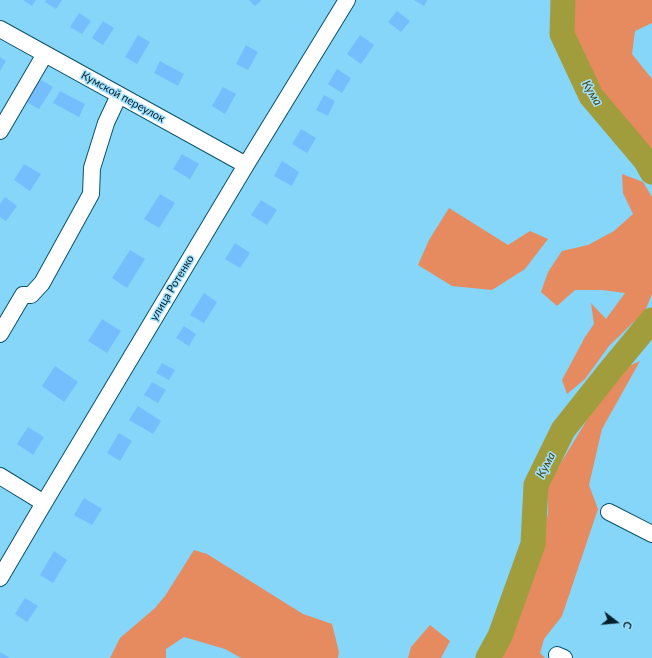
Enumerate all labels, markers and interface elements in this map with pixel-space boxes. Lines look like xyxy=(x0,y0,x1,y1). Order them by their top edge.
street label: Кумской переулок xyxy=(79,69,167,125)
water label: Кума xyxy=(579,78,605,108)
street label: улица Ротенко xyxy=(147,253,197,323)
water label: Кума xyxy=(533,450,559,480)
north arrow xyxy=(596,602,636,642)
text: С xyxy=(621,620,635,631)

